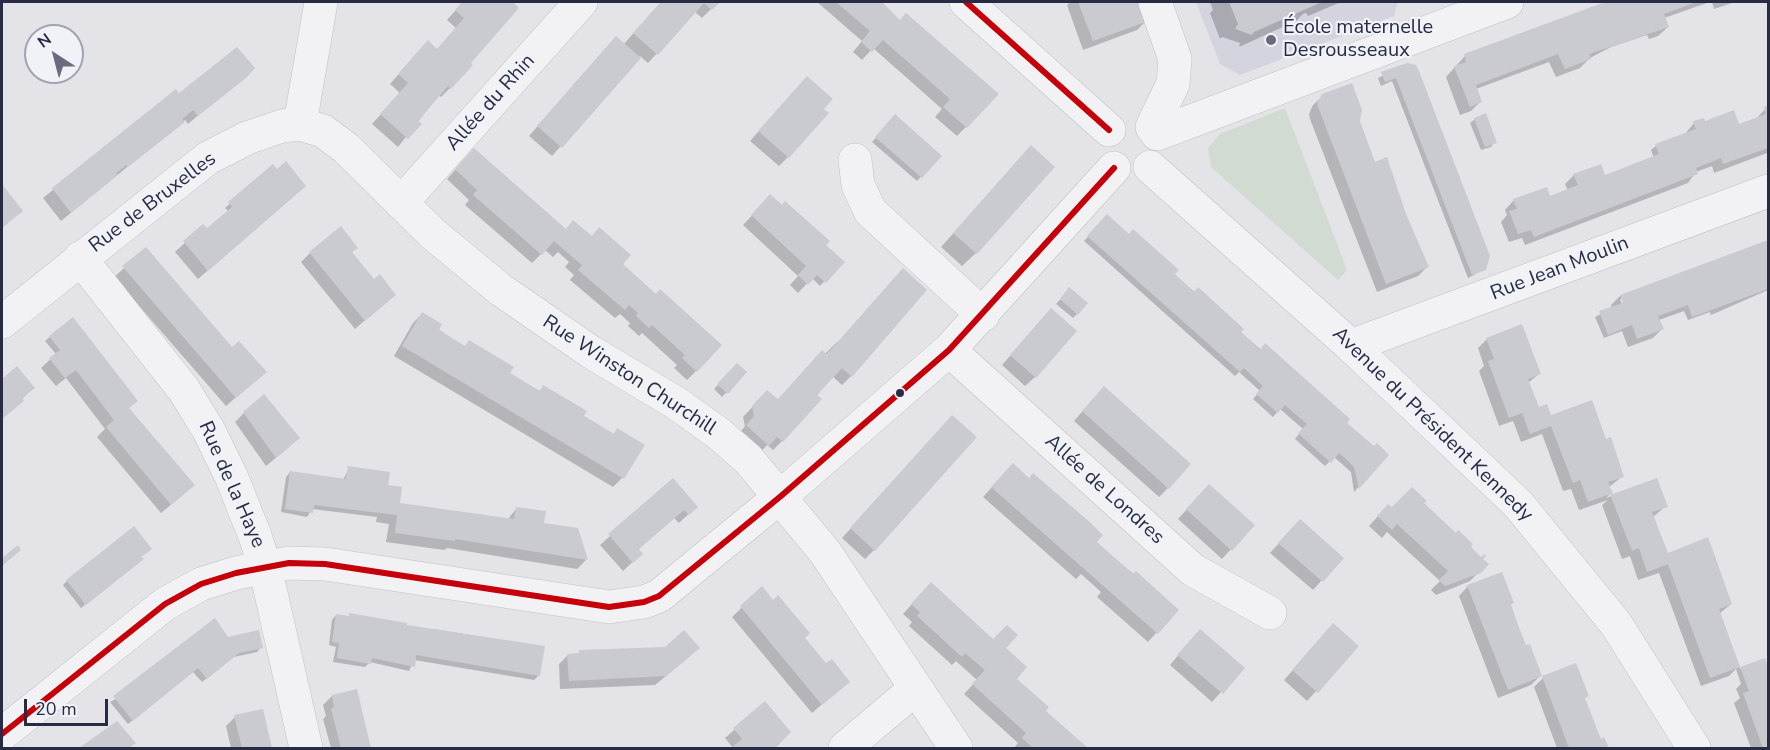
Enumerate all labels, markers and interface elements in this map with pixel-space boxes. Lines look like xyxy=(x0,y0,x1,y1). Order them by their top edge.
place label: École maternelle Desrousseaux xyxy=(1283,16,1433,63)
north arrow xyxy=(24,24,84,84)
text: N xyxy=(33,29,56,53)
marker: École maternelle Desrousseaux xyxy=(1264,33,1278,47)
street label: Allée du Rhin xyxy=(441,50,541,156)
street label: Rue de Bruxelles xyxy=(85,147,221,259)
street label: Rue Jean Moulin xyxy=(1488,232,1632,306)
street label: Rue Winston Churchill xyxy=(538,311,720,441)
street label: Avenue du Président Kennedy xyxy=(1327,323,1537,527)
unlabelled marker xyxy=(894,387,906,399)
street label: Rue de la Haye xyxy=(192,418,270,552)
street label: Allée de Londres xyxy=(1039,430,1169,550)
scale bar xyxy=(27,687,111,725)
text: 20 m xyxy=(35,697,77,721)

